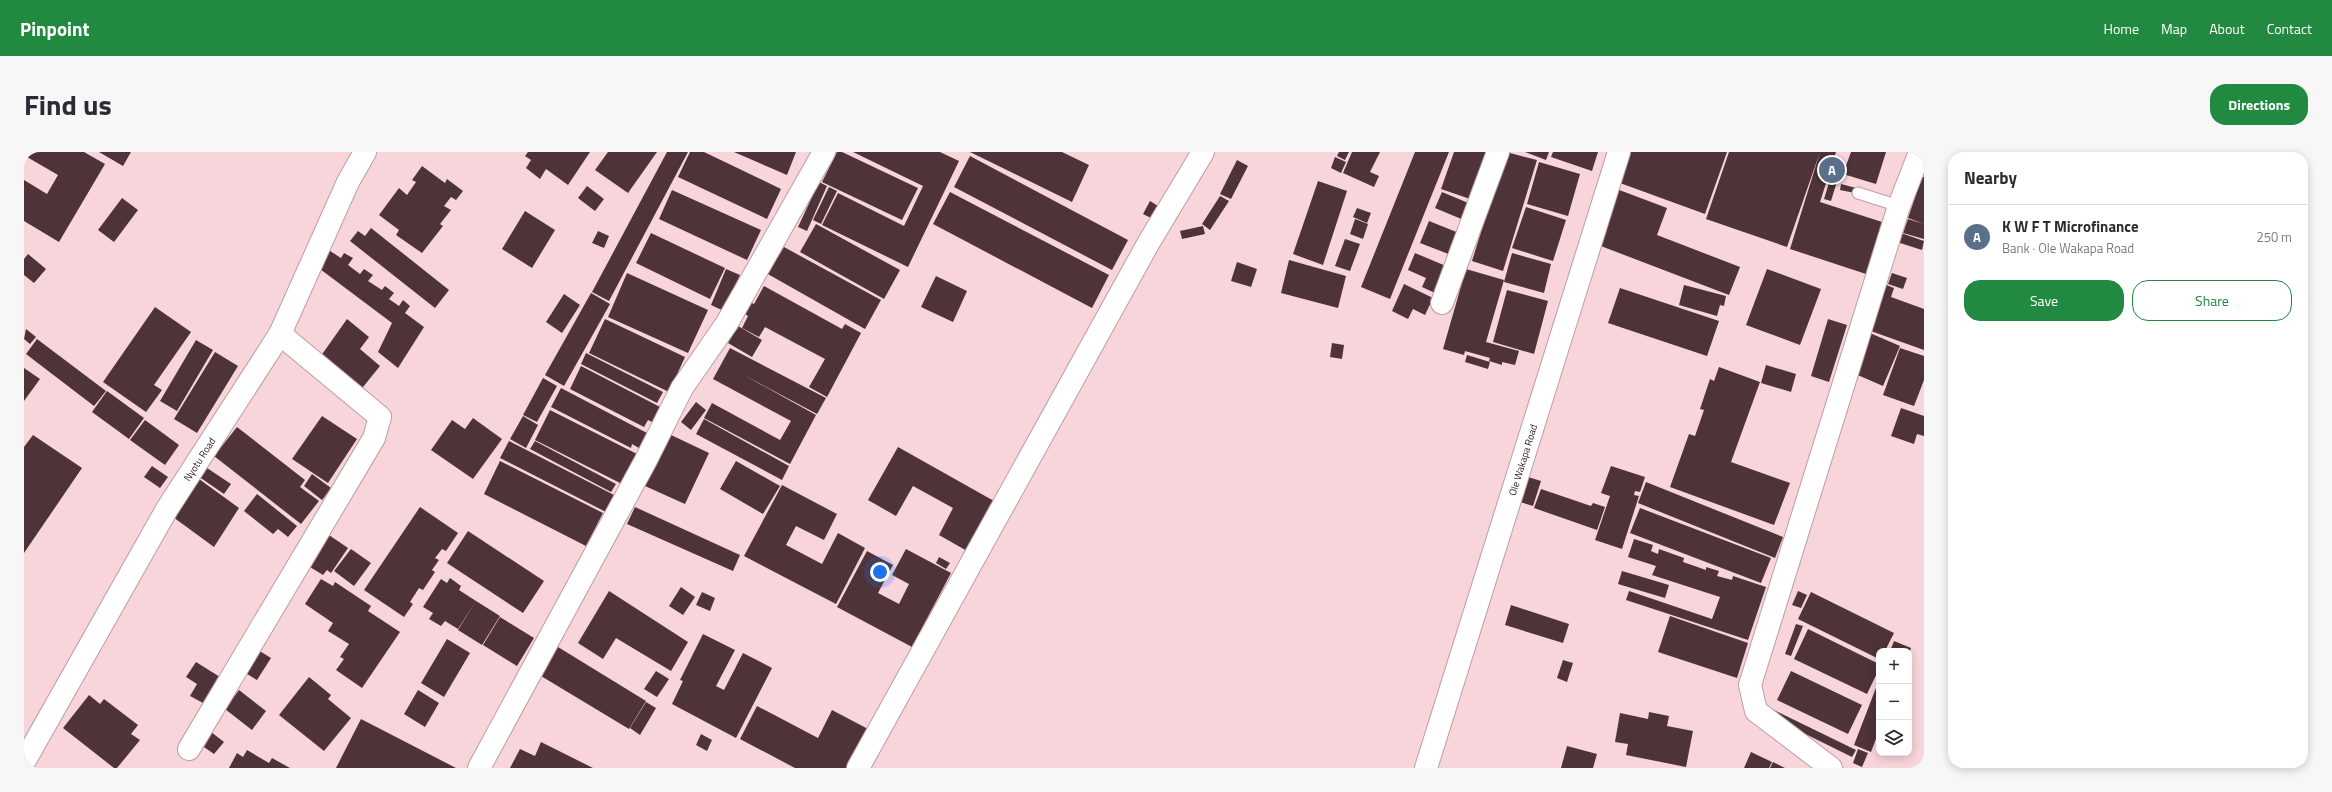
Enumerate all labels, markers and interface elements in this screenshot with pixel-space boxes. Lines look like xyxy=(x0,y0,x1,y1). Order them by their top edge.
text: Pinpoint xyxy=(20,14,89,43)
text: Home xyxy=(2104,18,2139,39)
text: Map xyxy=(2161,18,2187,39)
text: About xyxy=(2209,18,2245,39)
text: Contact xyxy=(2267,18,2312,39)
text: Find us xyxy=(24,83,112,126)
button: Directions xyxy=(2210,84,2308,125)
pin: A xyxy=(1819,155,1845,185)
text: Nearby xyxy=(1964,165,2017,191)
text: K W F T Microfinance xyxy=(2002,215,2139,238)
text: A xyxy=(1973,227,1981,247)
text: 250 m xyxy=(2256,227,2292,247)
text: Bank · Ole Wakapa Road xyxy=(2002,238,2134,258)
button: Save xyxy=(1964,280,2124,321)
button: Share xyxy=(2132,280,2292,321)
street label: Ole Wakapa Road xyxy=(1504,422,1541,497)
street label: Nyotu Road xyxy=(179,434,219,484)
your location xyxy=(870,562,890,582)
map controls xyxy=(1876,648,1912,756)
button: + xyxy=(1876,648,1912,684)
button: − xyxy=(1876,684,1912,720)
button: layers xyxy=(1876,720,1912,756)

